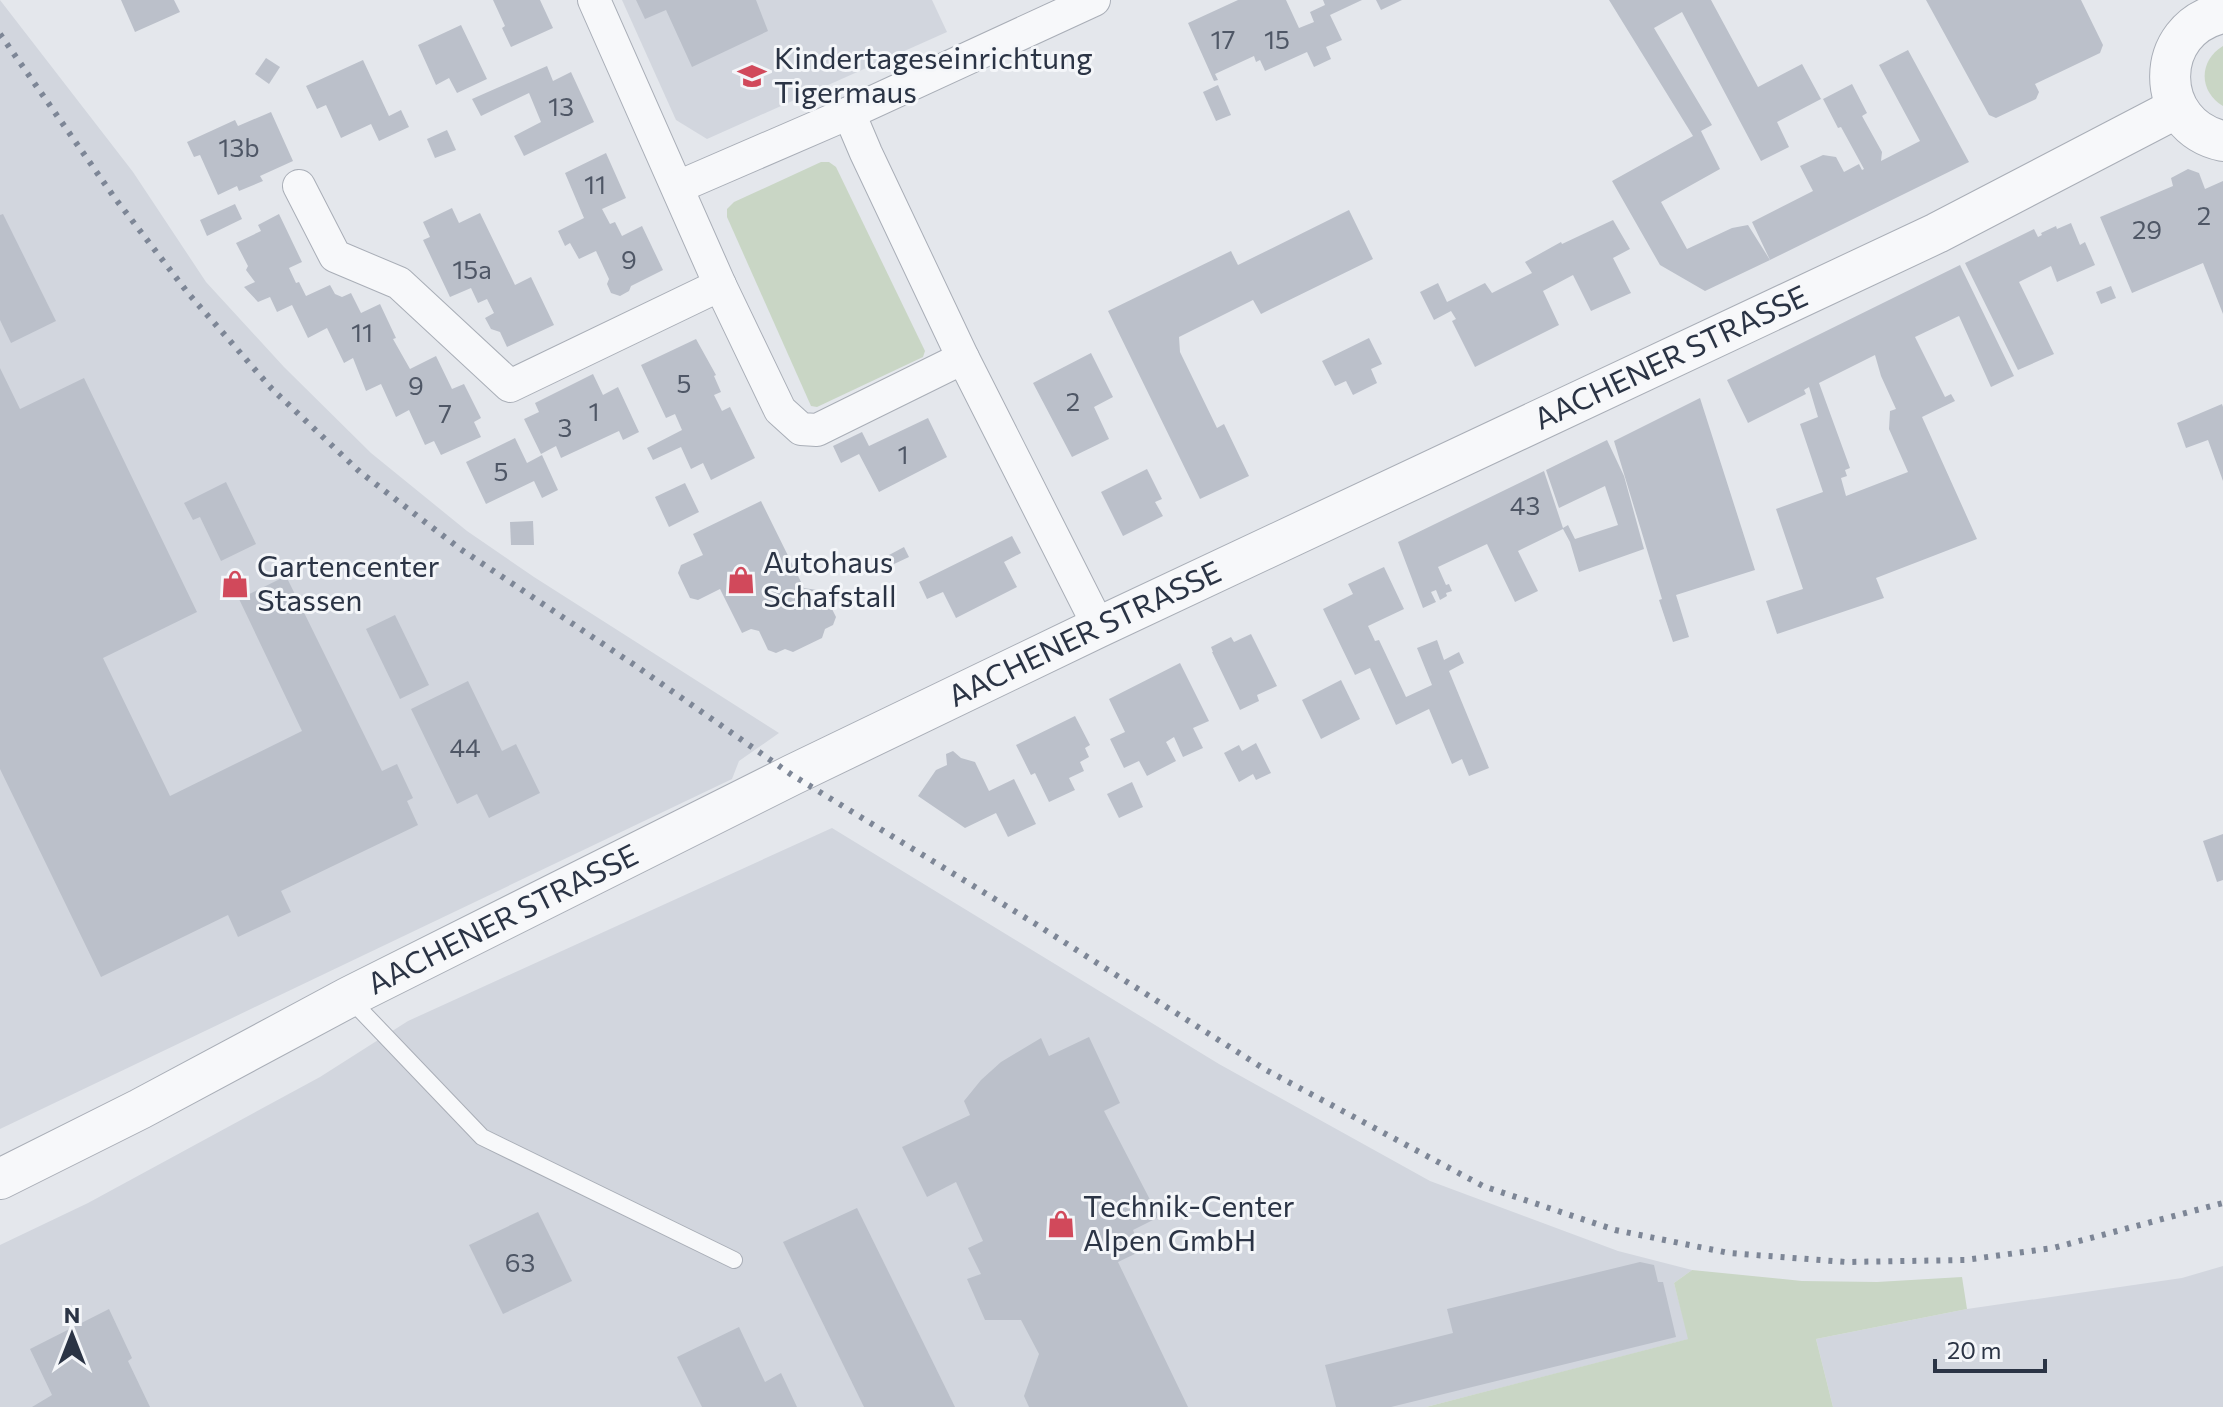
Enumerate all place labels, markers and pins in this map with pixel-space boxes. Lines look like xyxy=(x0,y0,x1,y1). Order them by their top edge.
place label: Kindertageseinrichtung Tigermaus xyxy=(774,38,1093,109)
school or university icon: Kindertageseinrichtung Tigermaus xyxy=(737,61,767,91)
place label: Autohaus Schafstall xyxy=(763,542,897,613)
place label: Gartencenter Stassen xyxy=(257,546,440,617)
shop icon: Autohaus Schafstall xyxy=(726,565,756,595)
shop icon: Gartencenter Stassen xyxy=(220,569,250,599)
place label: Technik-Center Alpen GmbH xyxy=(1083,1186,1294,1257)
shop icon: Technik-Center Alpen GmbH xyxy=(1046,1209,1076,1239)

